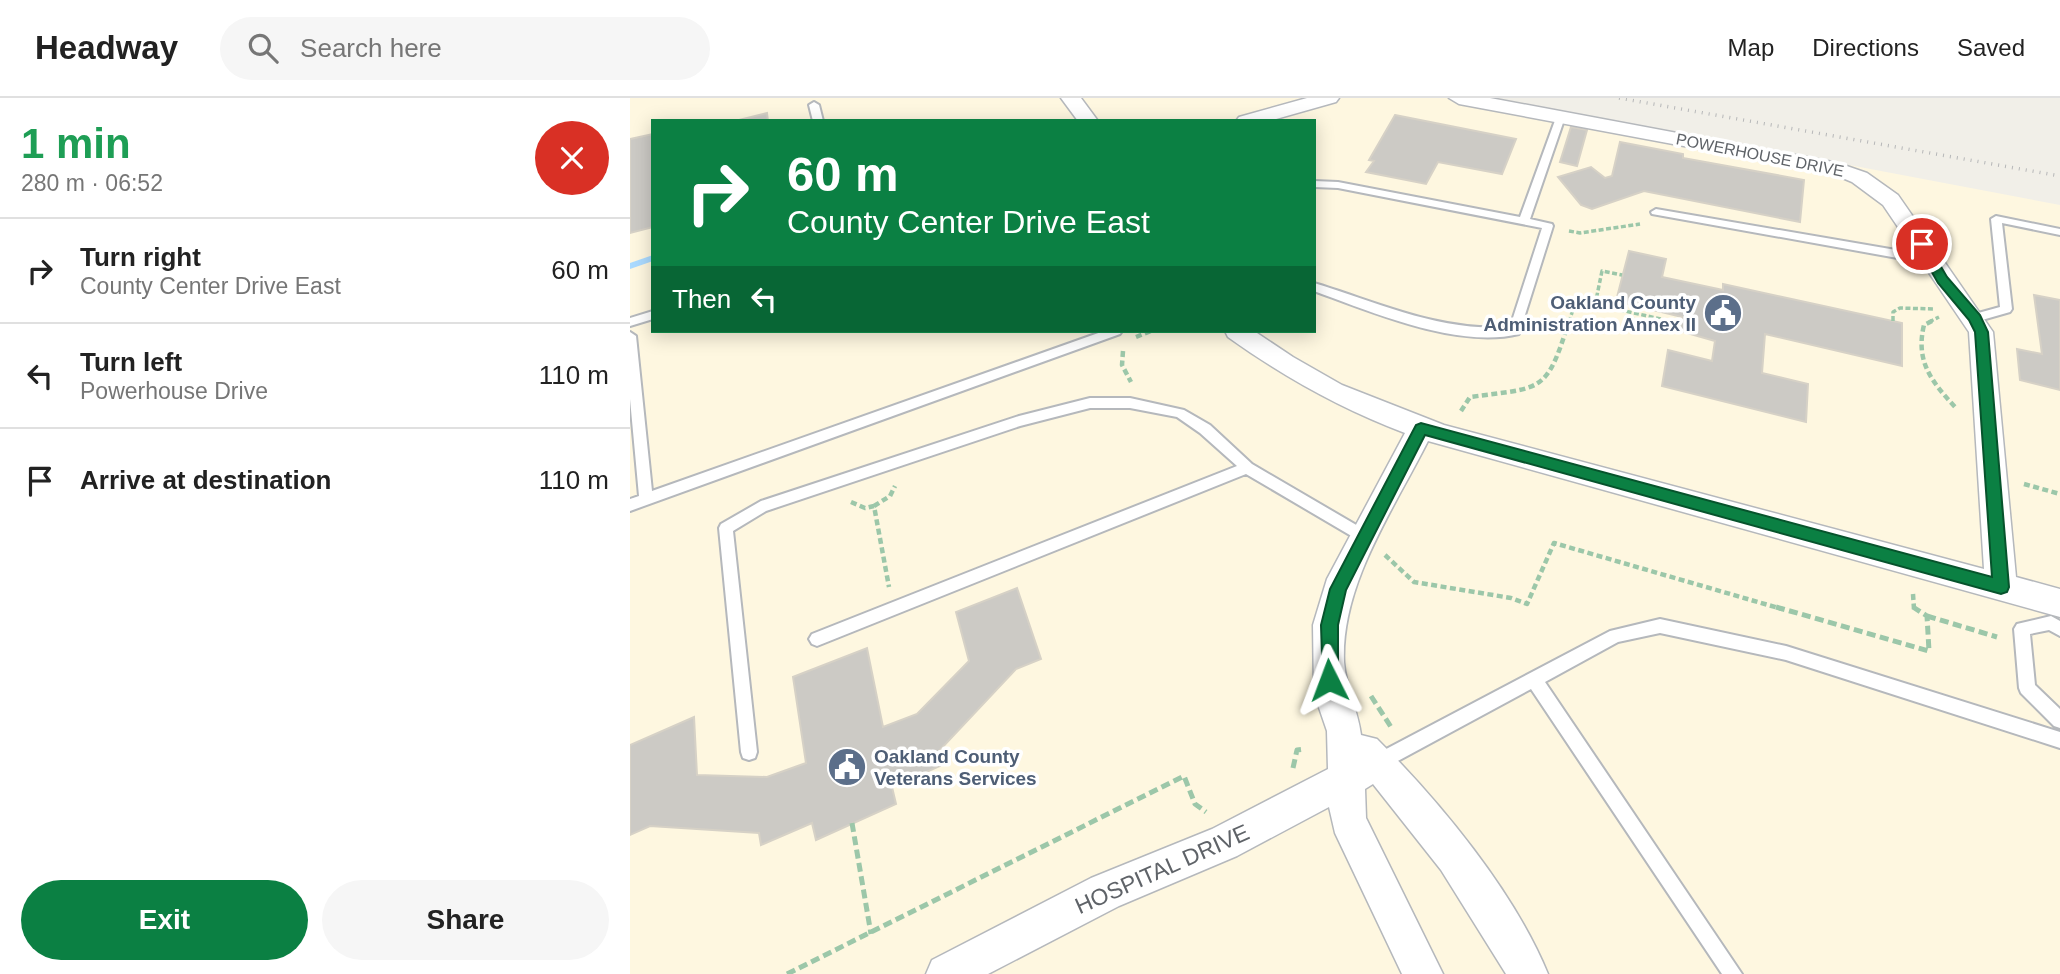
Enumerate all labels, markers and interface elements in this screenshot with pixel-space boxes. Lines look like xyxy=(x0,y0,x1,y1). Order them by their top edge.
search box xyxy=(220,17,710,80)
text: Headway xyxy=(35,29,178,66)
icon: search xyxy=(244,29,282,67)
text: Search here xyxy=(300,33,442,63)
text: Map xyxy=(1728,34,1774,61)
text: Directions xyxy=(1812,34,1919,61)
text: Saved xyxy=(1957,34,2025,61)
text: 1 min xyxy=(21,120,131,167)
button: close xyxy=(535,121,609,195)
street label: POWERHOUSE DRIVE xyxy=(1675,130,1845,180)
icon: right xyxy=(672,147,763,238)
text: 60 m xyxy=(787,147,899,201)
text: 280 m · 06:52 xyxy=(21,170,163,196)
text: County Center Drive East xyxy=(787,204,1150,240)
pin xyxy=(1892,214,1952,274)
icon: arrive xyxy=(1903,225,1941,263)
text: Turn right xyxy=(80,242,201,272)
icon: right xyxy=(21,252,59,290)
text: 60 m xyxy=(551,255,609,285)
text: County Center Drive East xyxy=(80,273,341,299)
icon: left xyxy=(745,280,783,318)
text: Then xyxy=(672,284,731,314)
place label: Oakland County Administration Annex II xyxy=(1483,292,1696,335)
public building icon: Oakland County Administration Annex II xyxy=(1702,292,1744,334)
text: Turn left xyxy=(80,347,182,377)
icon: left xyxy=(21,357,59,395)
text: 110 m xyxy=(539,360,609,390)
text: Powerhouse Drive xyxy=(80,378,268,404)
icon: arrive xyxy=(21,462,59,500)
text: Arrive at destination xyxy=(80,465,331,495)
text: 110 m xyxy=(539,465,609,495)
position arrow xyxy=(1292,643,1366,717)
public building icon: Oakland County Veterans Services xyxy=(826,746,868,788)
place label: Oakland County Veterans Services xyxy=(874,746,1037,789)
street label: HOSPITAL DRIVE xyxy=(1071,819,1253,919)
button: Exit xyxy=(21,880,308,960)
button: Share xyxy=(322,880,609,960)

